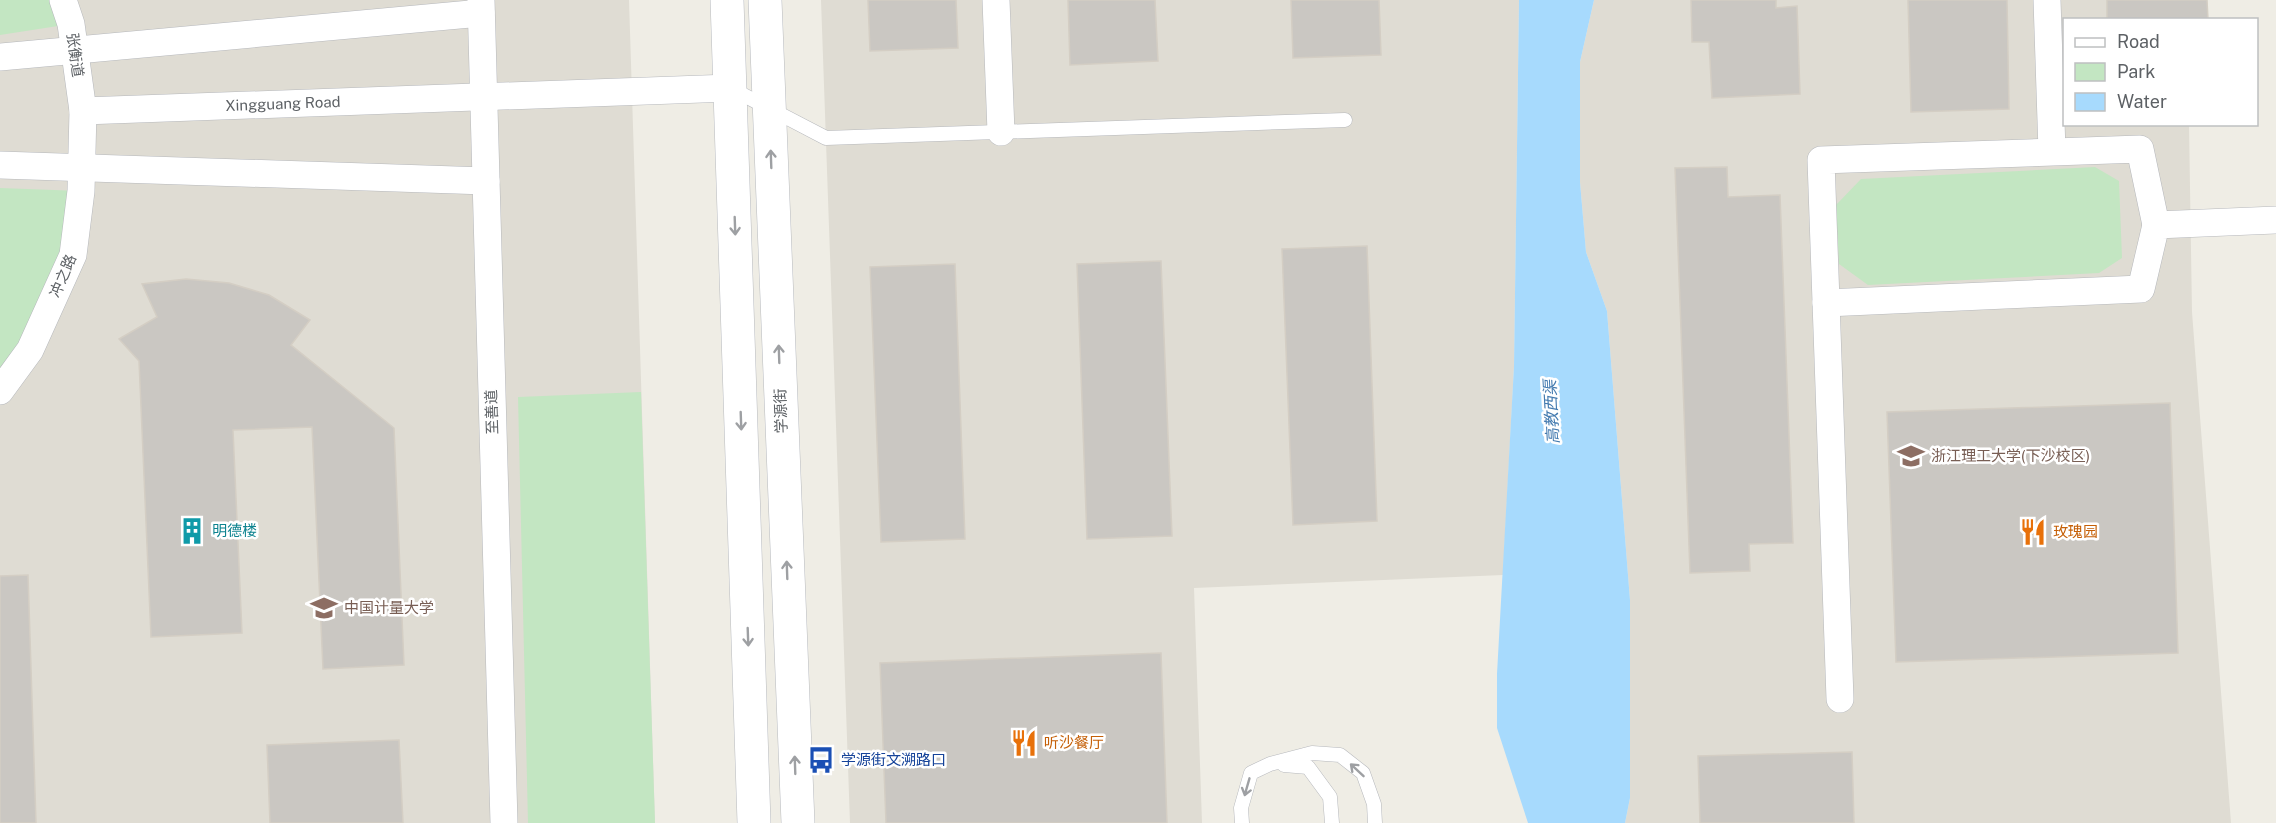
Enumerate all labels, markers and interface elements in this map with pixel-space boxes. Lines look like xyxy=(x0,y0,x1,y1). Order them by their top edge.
legend xyxy=(2063,18,2258,126)
street label: 张衡道 xyxy=(64,31,87,78)
text: Road xyxy=(2117,31,2160,52)
text: Park xyxy=(2117,61,2155,82)
text: Water xyxy=(2117,91,2167,112)
street label: Xingguang Road xyxy=(225,93,341,114)
one-way arrow xyxy=(766,150,777,170)
one-way arrow xyxy=(729,216,740,236)
street label: 冲之路 xyxy=(46,252,79,300)
one-way arrow xyxy=(773,344,784,364)
water label: 高教西渠 xyxy=(1540,378,1563,444)
street label: 学源街 xyxy=(771,388,790,434)
street label: 至善道 xyxy=(482,389,501,435)
one-way arrow xyxy=(735,411,747,431)
school or university icon: 浙江理工大学(下沙校区) xyxy=(1896,441,1926,471)
place label: 浙江理工大学(下沙校区) xyxy=(1931,447,2090,464)
building icon: 明德楼 xyxy=(177,516,207,546)
restaurant icon: 玫瑰园 xyxy=(2018,517,2048,547)
place label: 明德楼 xyxy=(212,522,257,539)
place label: 玫瑰园 xyxy=(2053,523,2098,540)
one-way arrow xyxy=(782,560,793,580)
school or university icon: 中国计量大学 xyxy=(309,593,339,623)
place label: 中国计量大学 xyxy=(344,599,434,616)
one-way arrow xyxy=(742,627,754,647)
restaurant icon: 听沙餐厅 xyxy=(1009,728,1039,758)
place label: 听沙餐厅 xyxy=(1044,734,1104,751)
bus stop icon: 学源街文溯路口 xyxy=(806,745,836,775)
place label: 学源街文溯路口 xyxy=(841,751,946,768)
one-way arrow xyxy=(790,755,801,775)
one-way arrow xyxy=(1350,763,1365,778)
one-way arrow xyxy=(1241,778,1252,797)

